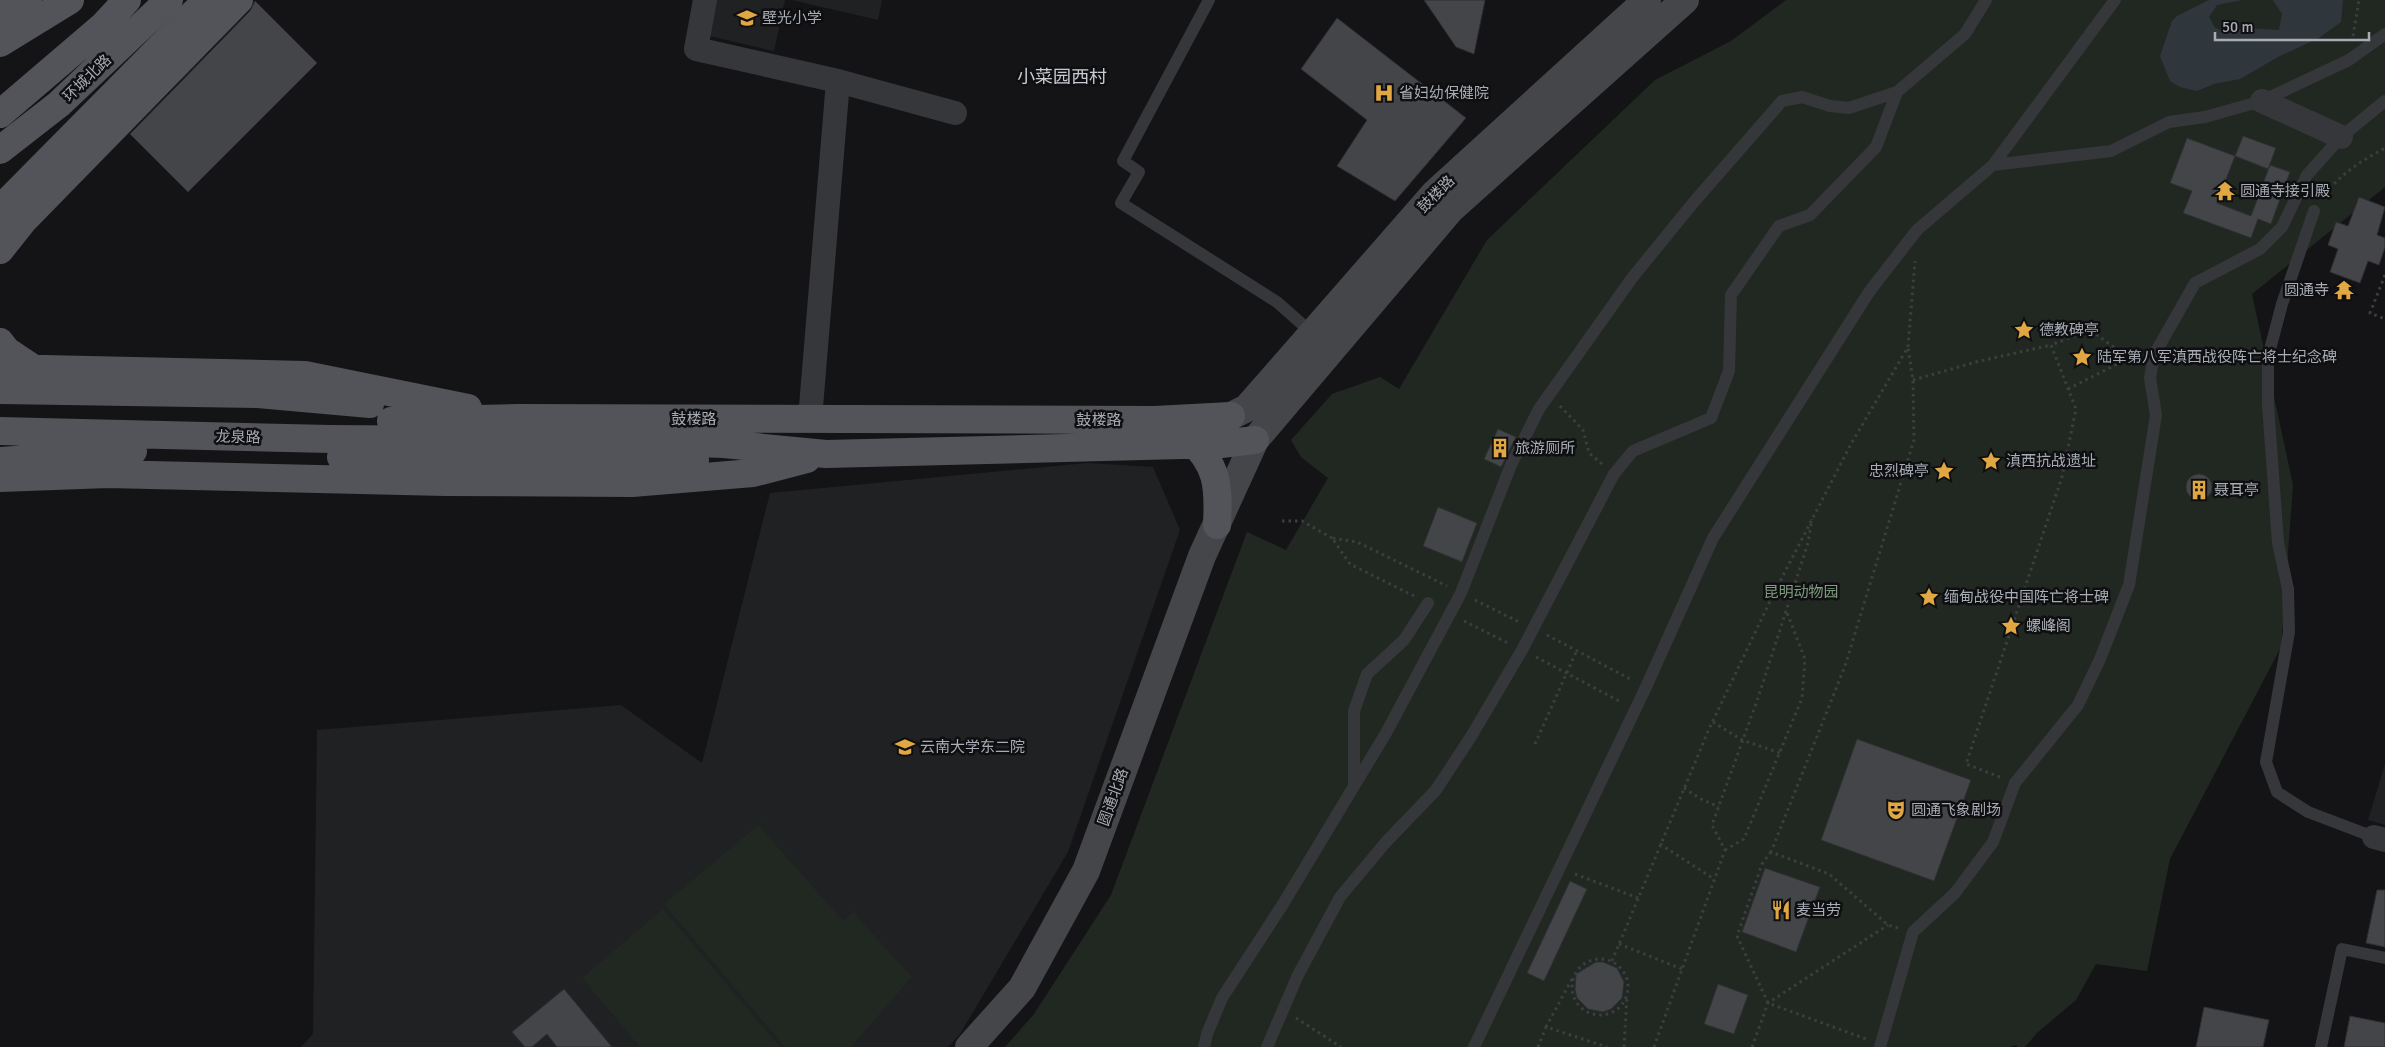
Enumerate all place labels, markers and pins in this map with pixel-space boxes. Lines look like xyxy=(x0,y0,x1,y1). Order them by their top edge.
school or university icon: 壁光小学 xyxy=(736,7,758,29)
place label: 壁光小学 xyxy=(762,9,822,27)
hospital icon: 省妇幼保健院 xyxy=(1373,82,1395,104)
place label: 省妇幼保健院 xyxy=(1399,84,1489,102)
temple icon: 圆通寺接引殿 xyxy=(2214,180,2236,202)
place label: 圆通寺接引殿 xyxy=(2240,182,2330,200)
temple icon: 圆通寺 xyxy=(2333,279,2355,301)
place label: 圆通寺 xyxy=(2284,281,2329,299)
place icon: 德教碑亭 xyxy=(2013,319,2035,341)
place label: 德教碑亭 xyxy=(2039,321,2099,339)
place icon: 陆军第八军滇西战役阵亡将士纪念碑 xyxy=(2071,346,2093,368)
place label: 陆军第八军滇西战役阵亡将士纪念碑 xyxy=(2097,348,2337,366)
building icon: 旅游厕所 xyxy=(1489,437,1511,459)
place label: 旅游厕所 xyxy=(1515,439,1575,457)
place icon: 滇西抗战遗址 xyxy=(1980,450,2002,472)
place label: 滇西抗战遗址 xyxy=(2006,452,2096,470)
place icon: 忠烈碑亭 xyxy=(1933,460,1955,482)
place label: 忠烈碑亭 xyxy=(1869,462,1929,480)
building icon: 聂耳亭 xyxy=(2188,479,2210,501)
place label: 聂耳亭 xyxy=(2214,481,2259,499)
place icon: 缅甸战役中国阵亡将士碑 xyxy=(1918,586,1940,608)
place label: 缅甸战役中国阵亡将士碑 xyxy=(1944,588,2109,606)
place icon: 螺峰阁 xyxy=(2000,615,2022,637)
place label: 螺峰阁 xyxy=(2026,617,2071,635)
school or university icon: 云南大学东二院 xyxy=(894,736,916,758)
place label: 云南大学东二院 xyxy=(920,738,1025,756)
theatre icon: 圆通飞象剧场 xyxy=(1885,799,1907,821)
place label: 圆通飞象剧场 xyxy=(1911,801,2001,819)
restaurant icon: 麦当劳 xyxy=(1770,899,1792,921)
place label: 麦当劳 xyxy=(1796,901,1841,919)

